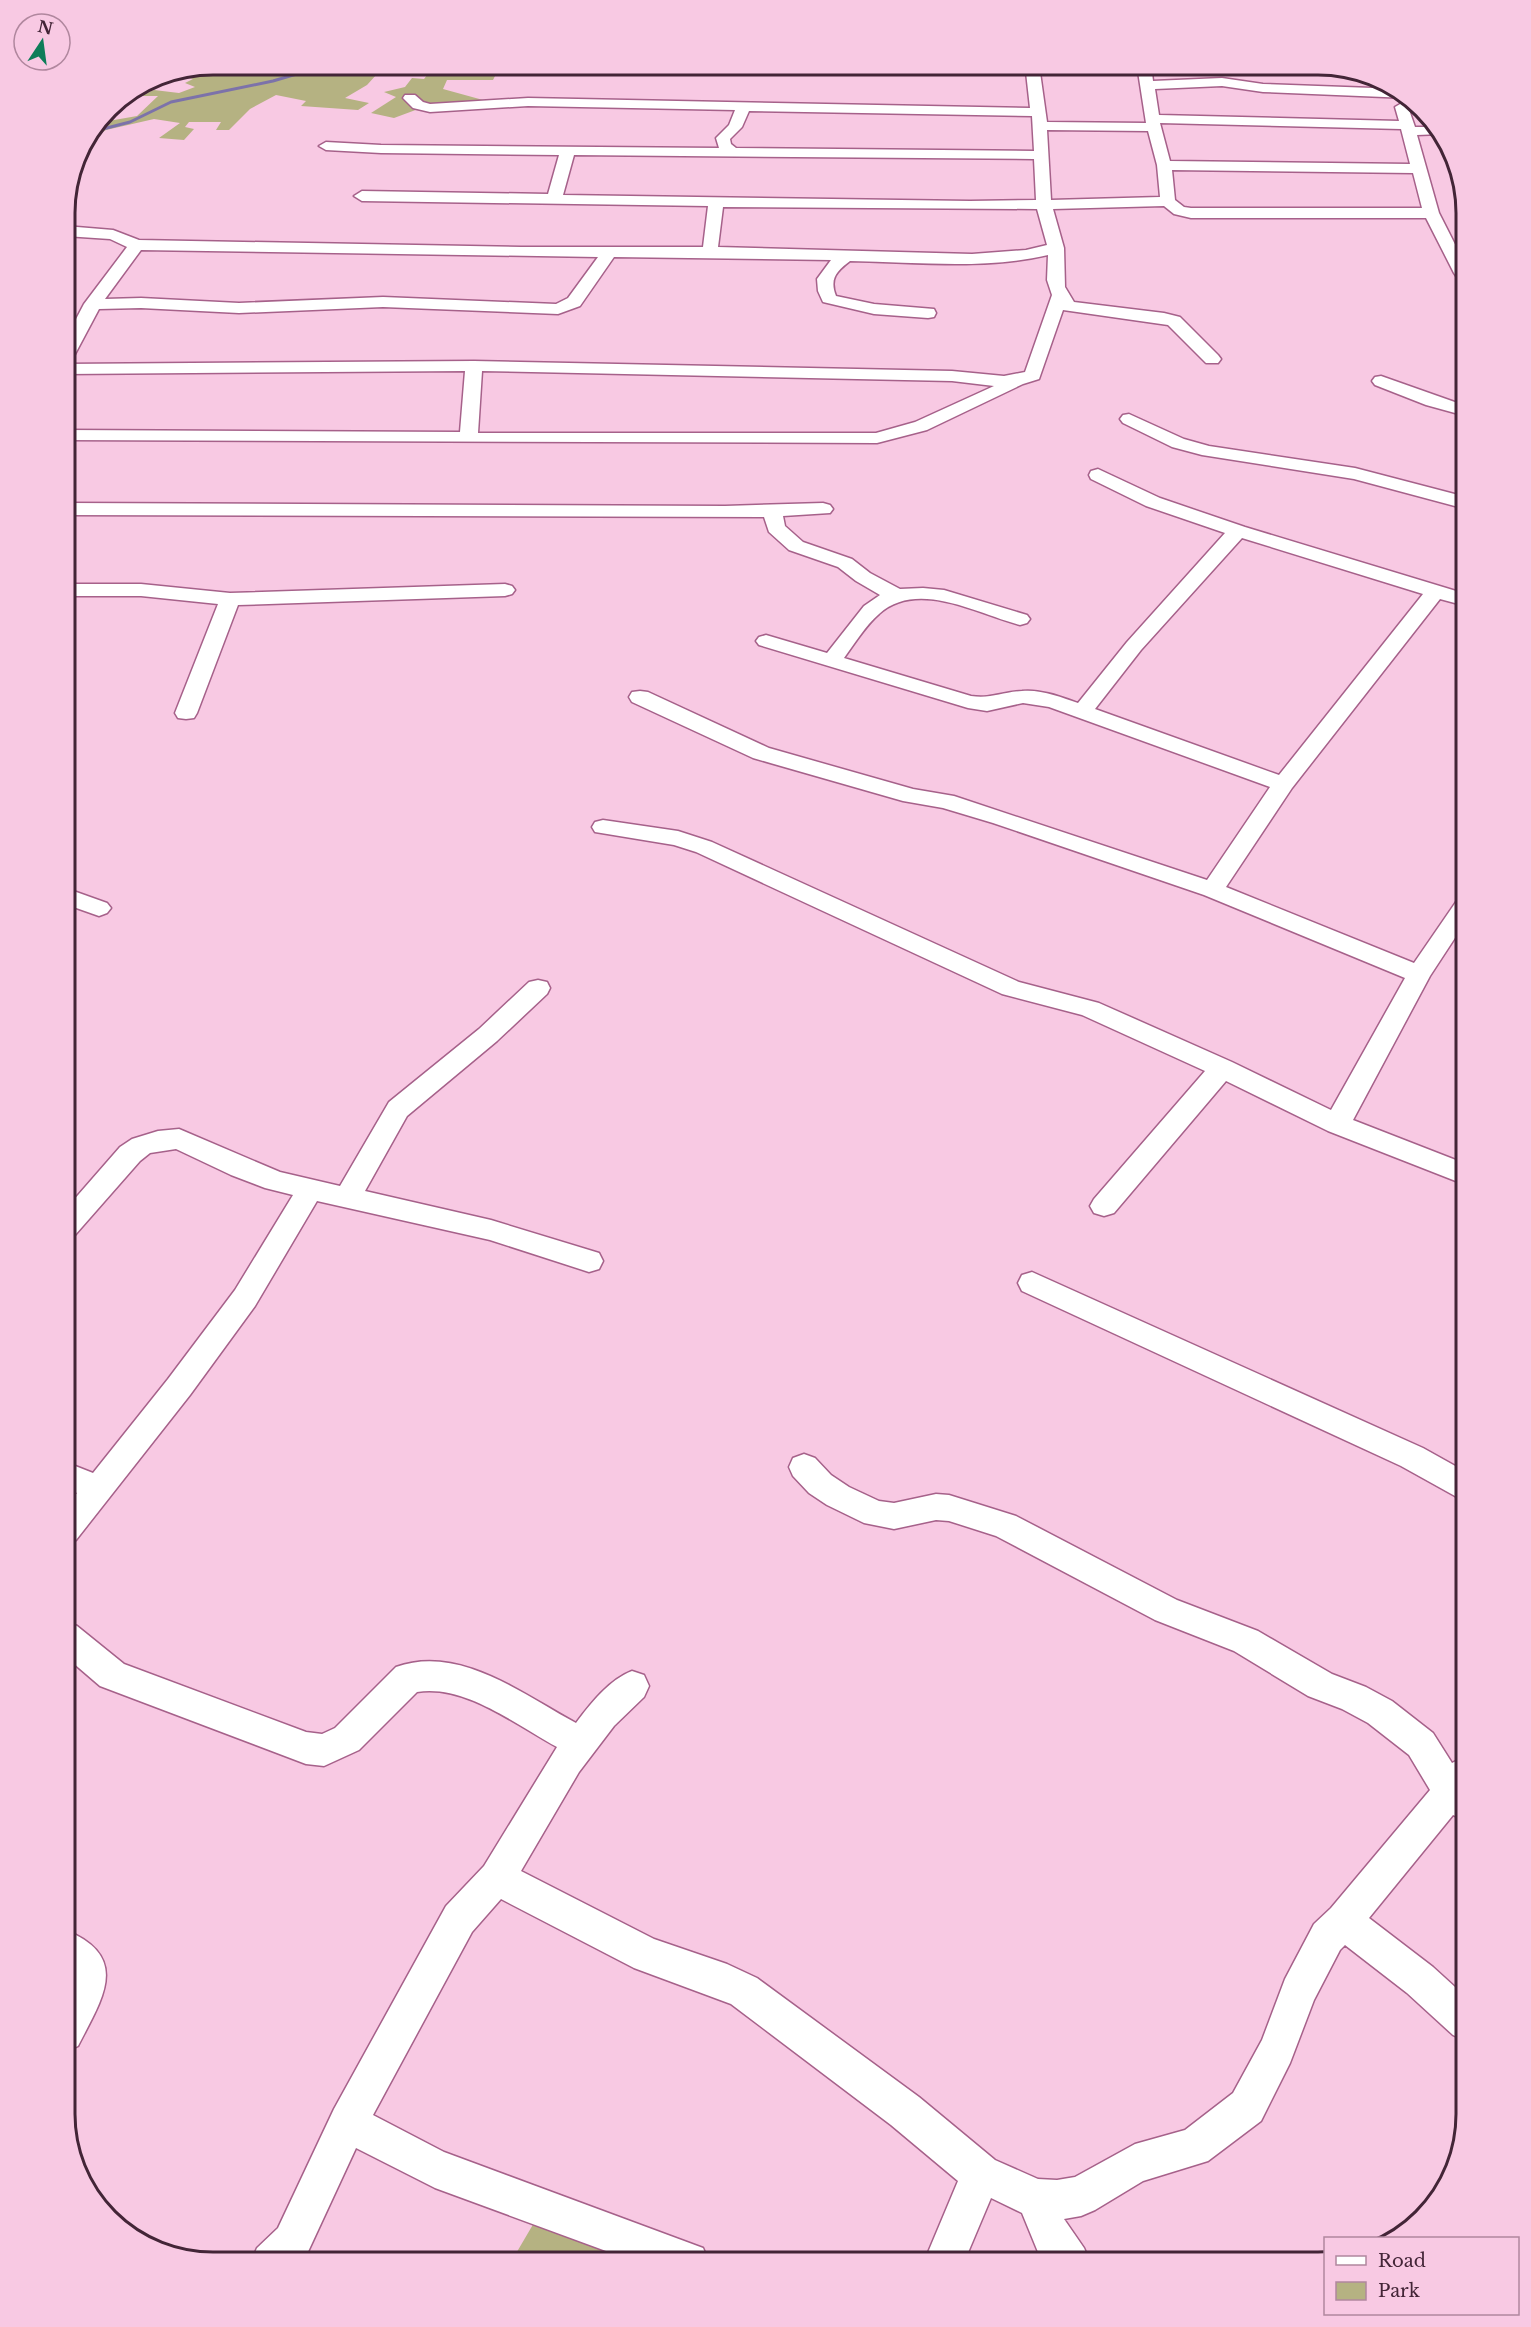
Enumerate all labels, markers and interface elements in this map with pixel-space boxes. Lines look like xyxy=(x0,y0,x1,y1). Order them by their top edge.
north arrow xyxy=(12,12,72,72)
text: N xyxy=(36,16,55,39)
legend xyxy=(1324,2237,1519,2315)
text: Road xyxy=(1378,2250,1426,2272)
text: Park xyxy=(1378,2280,1420,2302)

